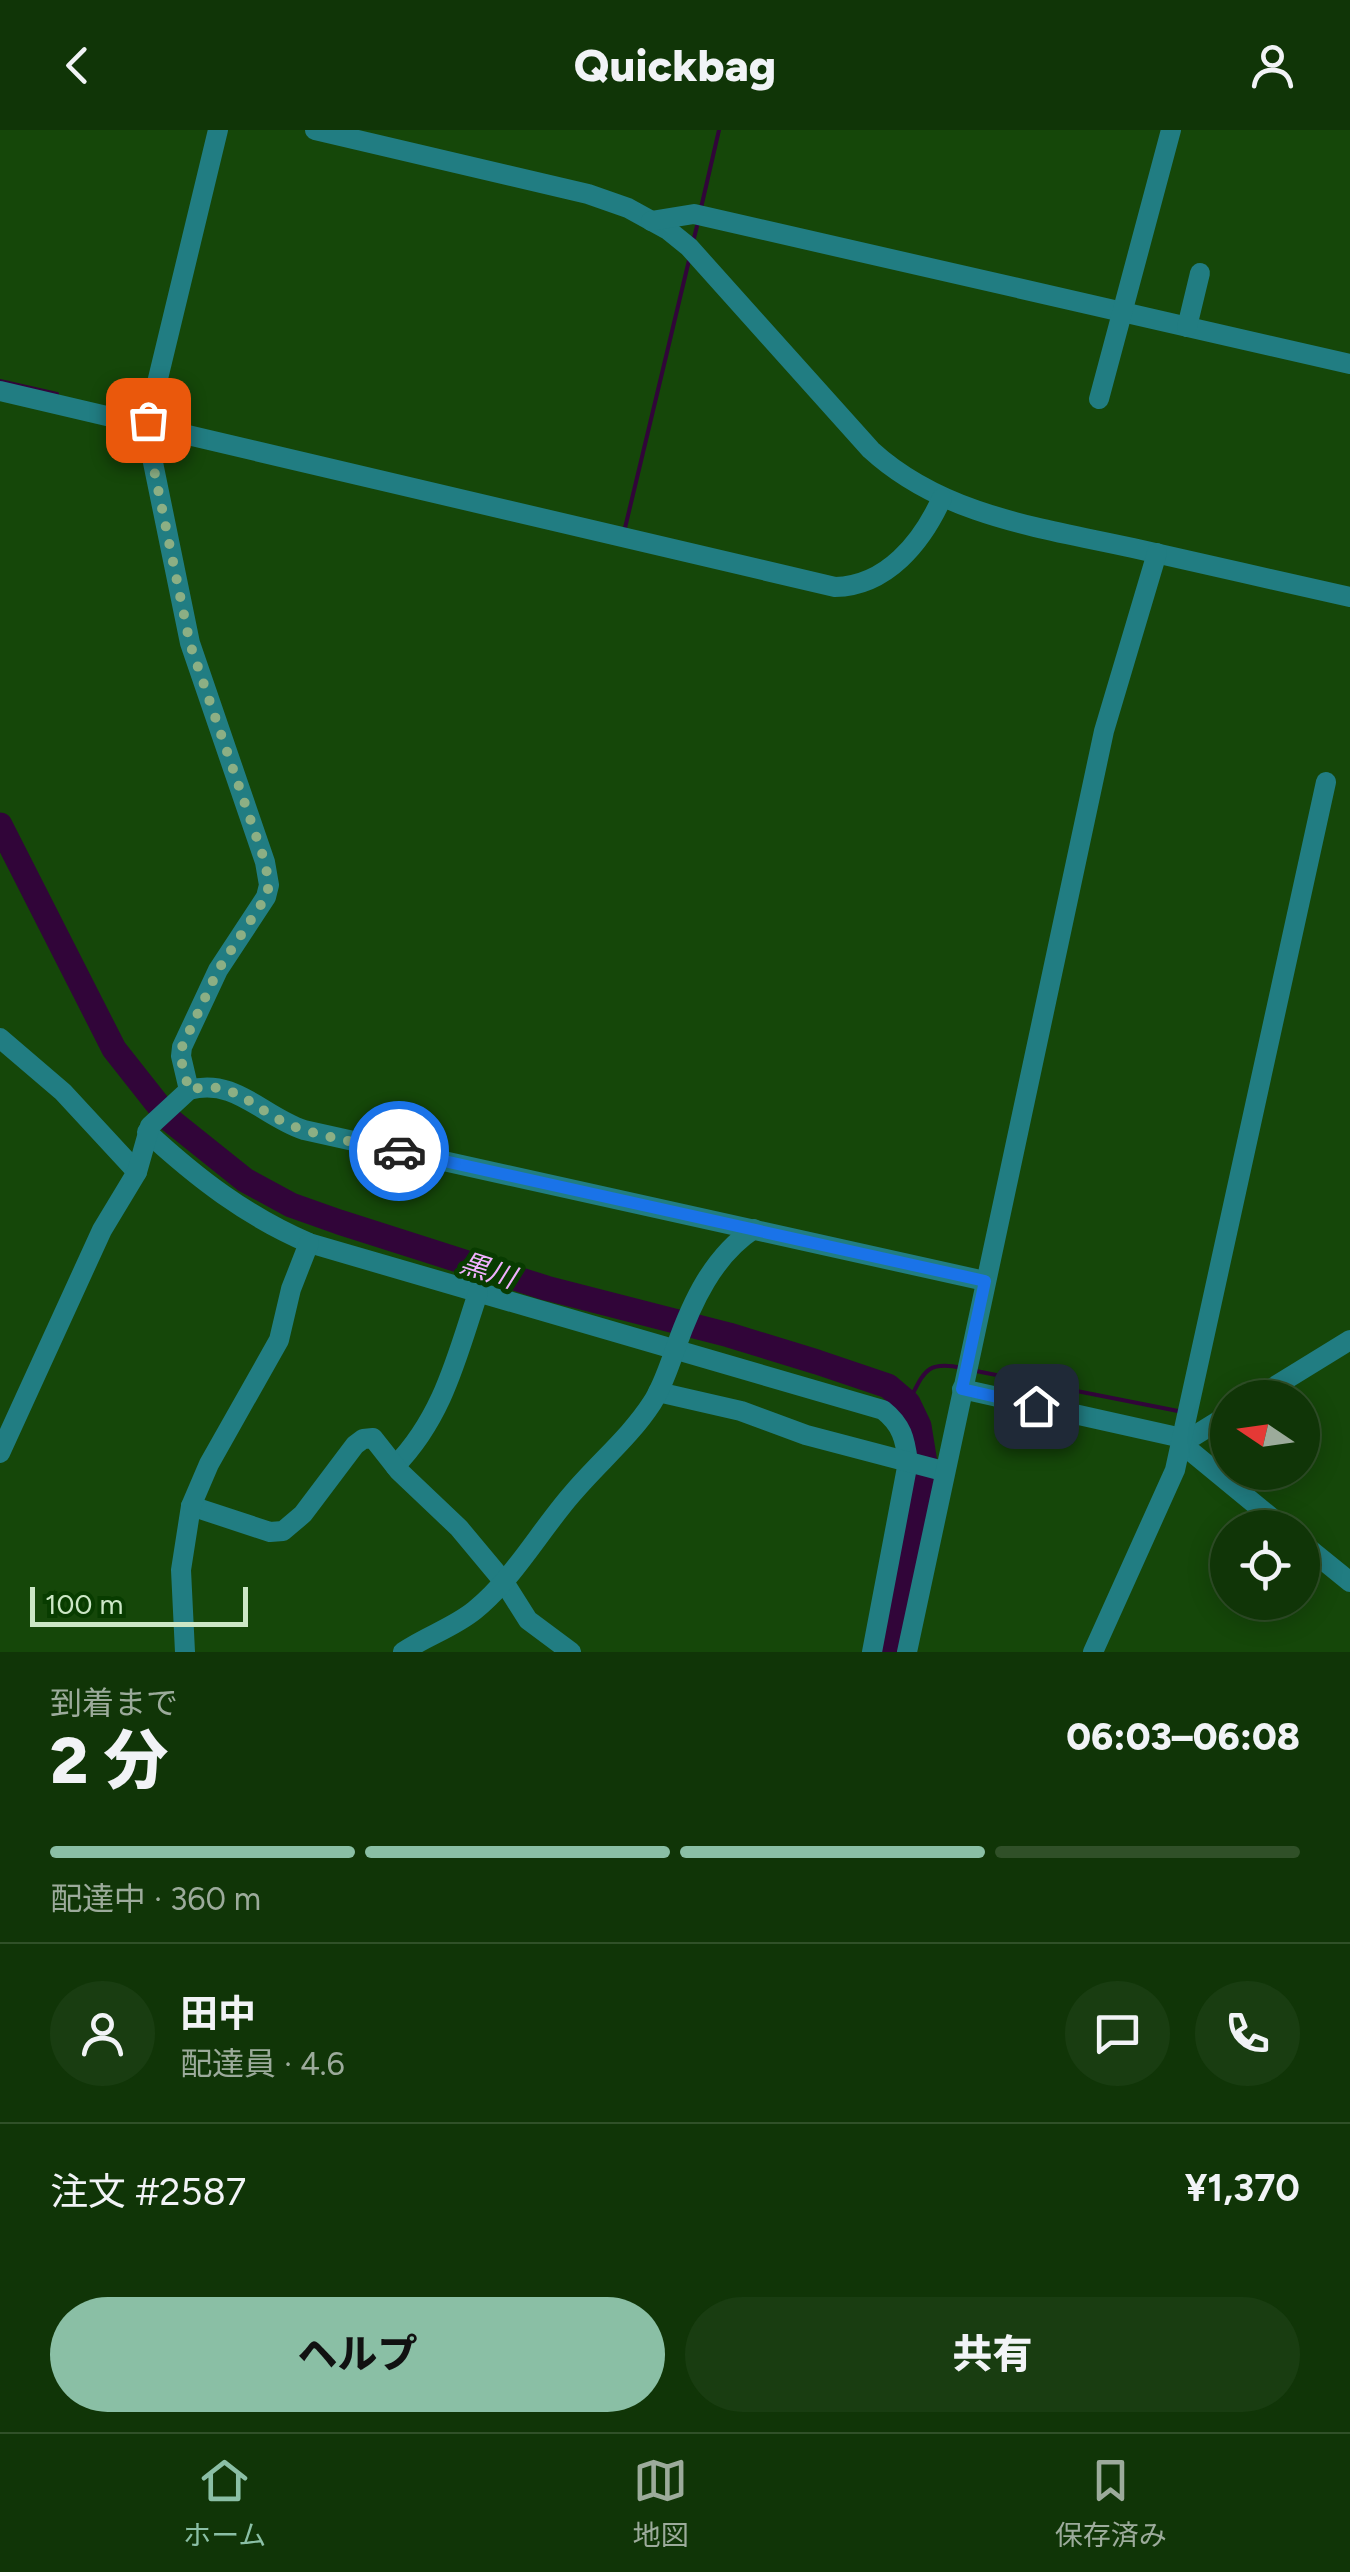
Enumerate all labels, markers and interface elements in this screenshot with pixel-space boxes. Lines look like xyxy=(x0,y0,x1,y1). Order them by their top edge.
icon: back xyxy=(50,38,105,93)
text: Quickbag xyxy=(574,38,776,92)
icon: person xyxy=(1245,38,1300,93)
pin xyxy=(106,378,191,463)
icon: bag xyxy=(121,393,176,448)
courier xyxy=(349,1101,449,1201)
icon: car xyxy=(372,1124,427,1179)
water label: 黒川 xyxy=(456,1245,523,1296)
pin xyxy=(994,1364,1079,1449)
icon: home xyxy=(1009,1379,1064,1434)
north arrow xyxy=(1210,1380,1320,1490)
map controls xyxy=(1210,1380,1320,1620)
button: locate xyxy=(1210,1510,1320,1620)
scale bar xyxy=(30,1582,248,1626)
text: 100 m xyxy=(45,1587,123,1621)
text: 到着まで xyxy=(50,1684,178,1722)
text: 06:03–06:08 xyxy=(1066,1714,1300,1760)
text: 2 分 xyxy=(50,1721,168,1799)
text: 配達中 · 360 m xyxy=(50,1880,261,1918)
button: person xyxy=(50,1981,155,2086)
button: chat xyxy=(1065,1981,1170,2086)
button: phone xyxy=(1195,1981,1300,2086)
text: 田中 xyxy=(180,1991,256,2037)
text: 配達員 · 4.6 xyxy=(180,2045,345,2083)
text: ¥1,370 xyxy=(1185,2165,1300,2211)
text: 注文 #2587 xyxy=(50,2169,246,2215)
button: ヘルプ xyxy=(50,2297,665,2412)
button: 共有 xyxy=(685,2297,1300,2412)
tab: ホーム xyxy=(183,2453,266,2553)
tab: 地図 xyxy=(633,2453,689,2553)
tab: 保存済み xyxy=(1055,2453,1167,2553)

